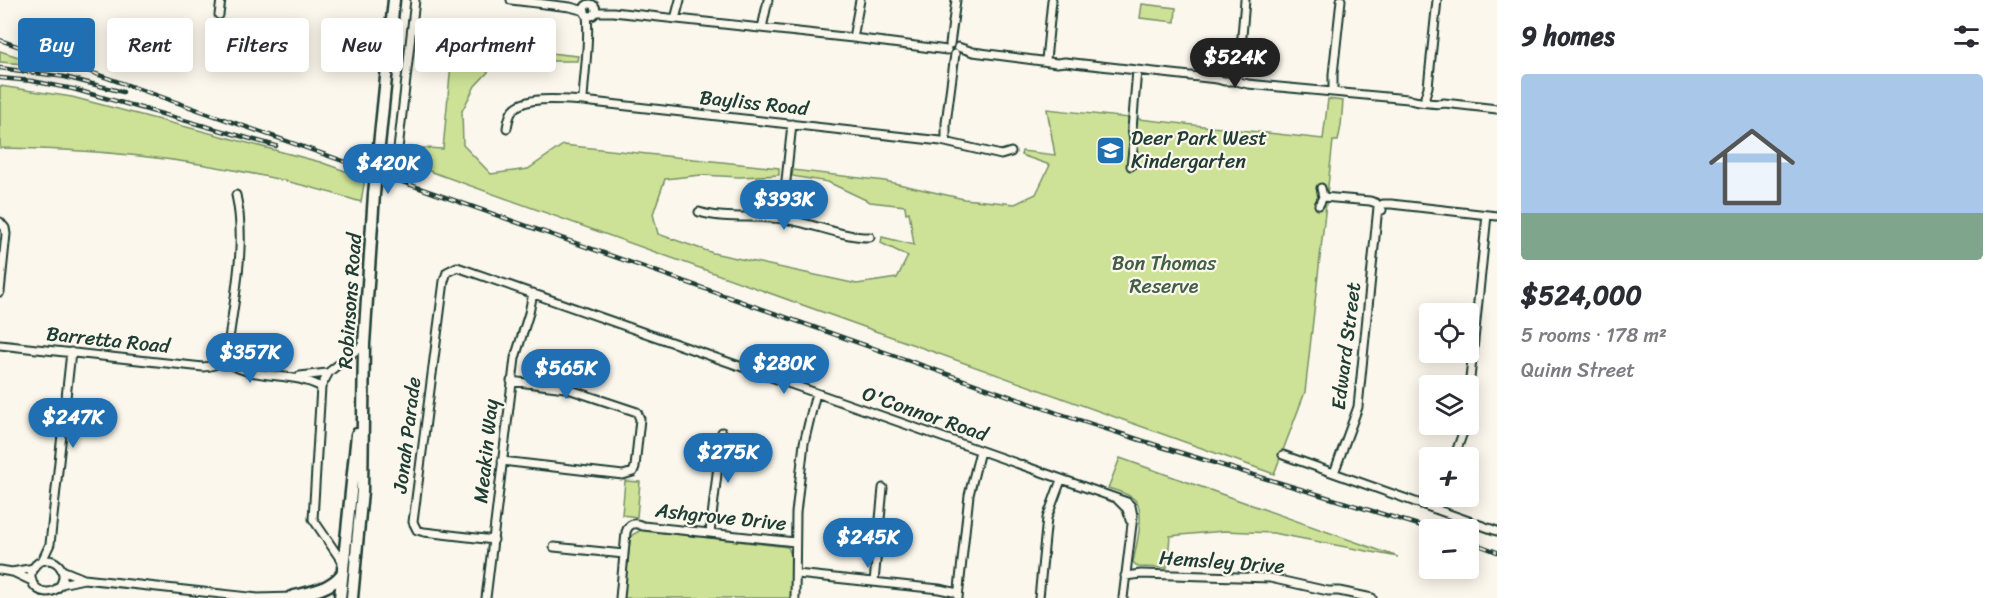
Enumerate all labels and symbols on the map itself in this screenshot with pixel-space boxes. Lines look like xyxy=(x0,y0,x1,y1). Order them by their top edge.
pin: $524K xyxy=(1193,38,1277,89)
street label: Bayliss Road xyxy=(698,80,812,126)
place label: Deer Park West Kindergarten xyxy=(1131,121,1267,179)
school or university icon: Deer Park West Kindergarten xyxy=(1094,134,1126,166)
pin: $420K xyxy=(346,144,430,195)
pin: $393K xyxy=(742,180,826,231)
street label: Robinsons Road xyxy=(328,231,372,370)
park label: Bon Thomas Reserve xyxy=(1112,246,1217,304)
street label: Edward Street xyxy=(1321,280,1371,412)
street label: Barretta Road xyxy=(45,316,173,364)
pin: $357K xyxy=(208,333,292,384)
pin: $280K xyxy=(742,344,826,395)
pin: $565K xyxy=(524,349,608,400)
street label: Jonah Parade xyxy=(382,375,431,496)
street label: O'Connor Road xyxy=(857,376,994,452)
street label: Meakin Way xyxy=(463,396,509,505)
pin: $247K xyxy=(31,398,115,449)
pin: $275K xyxy=(686,433,770,484)
street label: Ashgrove Drive xyxy=(653,493,788,541)
pin: $245K xyxy=(826,518,910,569)
street label: Hemsley Drive xyxy=(1158,540,1286,584)

